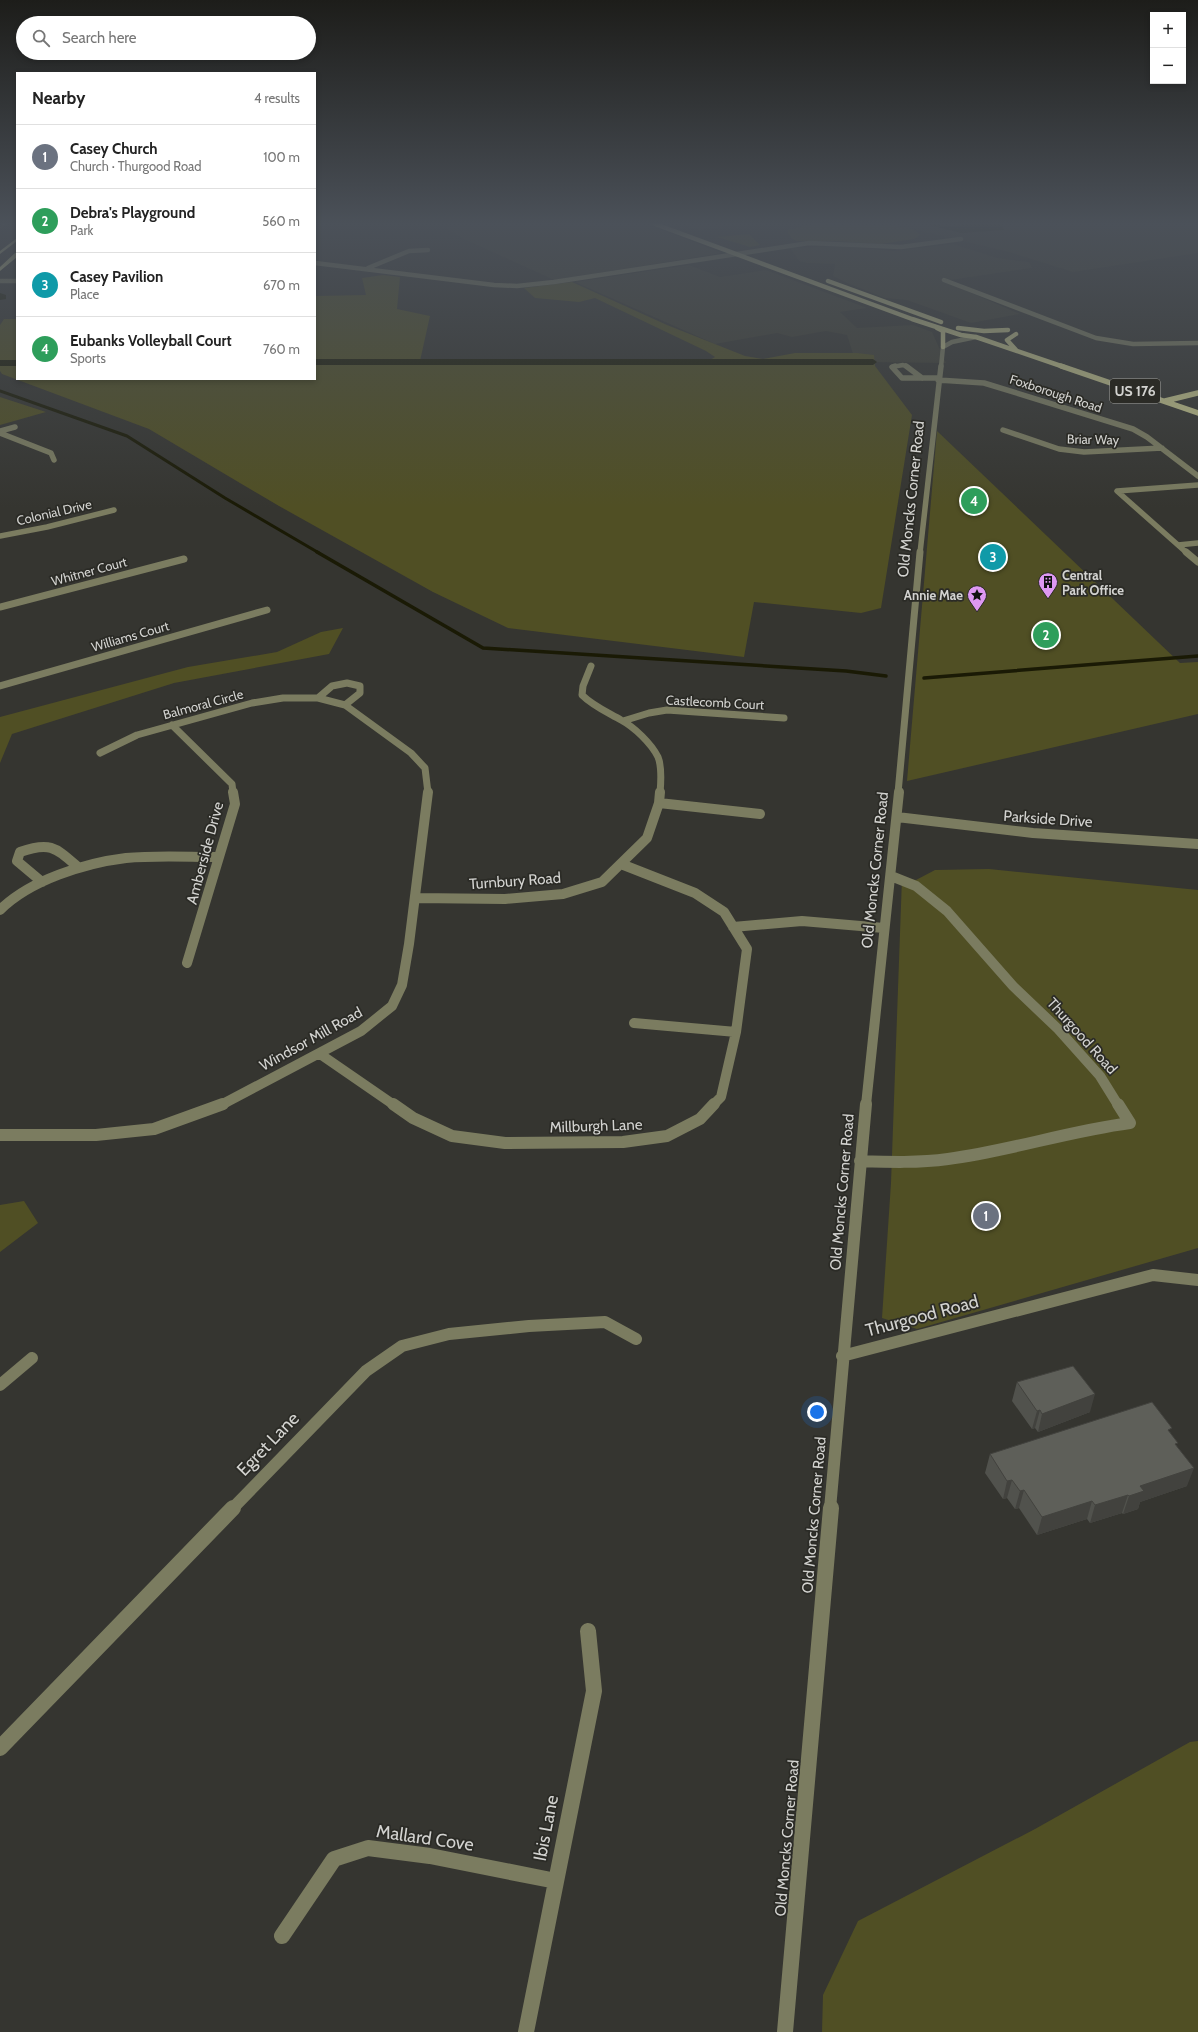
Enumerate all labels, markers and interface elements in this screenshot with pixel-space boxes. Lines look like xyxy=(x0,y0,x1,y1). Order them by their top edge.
map controls xyxy=(1150,12,1186,84)
button: + xyxy=(1150,12,1186,48)
search box xyxy=(16,16,316,60)
icon: search xyxy=(30,27,52,49)
text: Search here xyxy=(62,29,137,47)
button: − xyxy=(1150,48,1186,84)
text: Nearby xyxy=(32,88,85,108)
text: 4 results xyxy=(254,90,300,106)
text: Casey Church xyxy=(70,140,158,158)
text: 1 xyxy=(43,149,47,165)
text: 100 m xyxy=(263,149,300,165)
text: Church · Thurgood Road xyxy=(70,158,202,174)
text: Debra's Playground xyxy=(70,204,195,222)
text: 2 xyxy=(42,213,48,229)
text: 560 m xyxy=(262,213,300,229)
text: Park xyxy=(70,222,93,238)
text: Casey Pavilion xyxy=(70,268,163,286)
text: 3 xyxy=(41,277,49,293)
text: 670 m xyxy=(263,277,300,293)
text: Place xyxy=(70,286,99,302)
text: Eubanks Volleyball Court xyxy=(70,332,232,350)
text: 4 xyxy=(41,341,49,357)
text: 760 m xyxy=(263,341,300,357)
text: Sports xyxy=(70,350,106,366)
street label: Foxborough Road xyxy=(1008,371,1104,415)
road number: US 176 xyxy=(1110,379,1160,403)
street label: Old Moncks Corner Road xyxy=(894,420,928,578)
street label: Briar Way xyxy=(1067,431,1120,447)
pin: 4 xyxy=(961,486,987,516)
street label: Colonial Drive xyxy=(15,496,93,528)
pin: 3 xyxy=(980,542,1006,572)
street label: Whitner Court xyxy=(49,553,129,589)
place label: Central Park Office xyxy=(1062,567,1124,598)
building icon: Central Park Office xyxy=(1037,571,1059,599)
place icon: Annie Mae xyxy=(966,584,988,612)
place label: Annie Mae xyxy=(904,587,963,603)
street label: Williams Court xyxy=(89,617,171,655)
pin: 2 xyxy=(1033,620,1059,650)
street label: Balmoral Circle xyxy=(161,686,245,722)
street label: Castlecomb Court xyxy=(665,691,765,713)
street label: Old Moncks Corner Road xyxy=(858,791,892,949)
street label: Amberside Drive xyxy=(183,799,227,906)
street label: Parkside Drive xyxy=(1003,807,1094,831)
street label: Turnbury Road xyxy=(468,869,562,893)
street label: Thurgood Road xyxy=(1043,994,1121,1078)
street label: Windsor Mill Road xyxy=(256,1003,366,1075)
street label: Old Moncks Corner Road xyxy=(826,1113,858,1271)
street label: Millburgh Lane xyxy=(549,1115,643,1137)
pin: 1 xyxy=(973,1201,999,1231)
street label: Thurgood Road xyxy=(863,1290,981,1342)
your location xyxy=(807,1402,827,1422)
street label: Egret Lane xyxy=(232,1407,304,1481)
street label: Old Moncks Corner Road xyxy=(798,1436,830,1594)
street label: Old Moncks Corner Road xyxy=(771,1759,803,1917)
street label: Ibis Lane xyxy=(529,1793,563,1863)
street label: Mallard Cove xyxy=(375,1820,475,1856)

